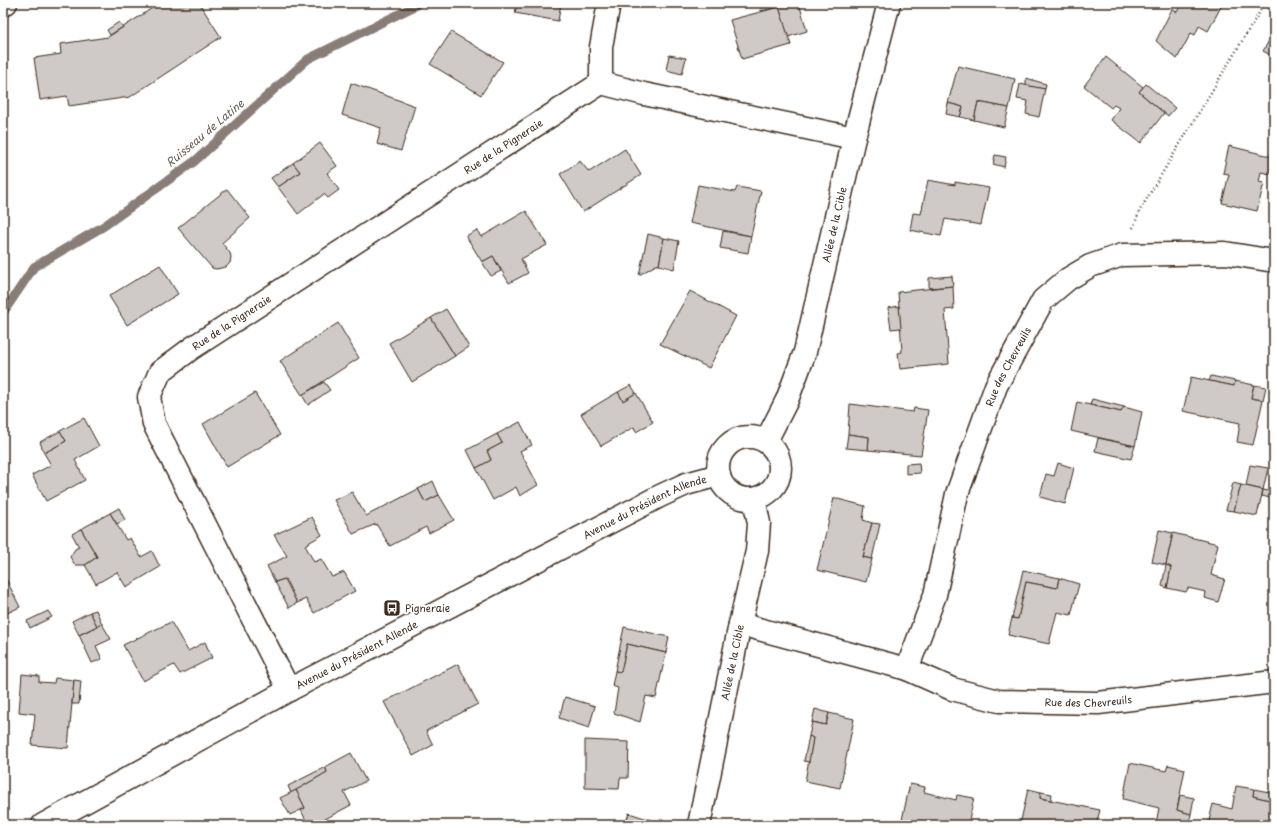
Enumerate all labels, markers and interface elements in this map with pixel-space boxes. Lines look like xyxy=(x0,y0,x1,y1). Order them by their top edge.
water label: Ruisseau de Latine xyxy=(162,94,248,170)
street label: Rue de la Pigneraie xyxy=(461,115,545,177)
street label: Allée de la Cible xyxy=(818,185,850,264)
street label: Rue de la Pigneraie xyxy=(189,291,274,353)
street label: Rue des Chevreuils xyxy=(981,324,1034,408)
street label: Avenue du Président Allende xyxy=(580,471,708,542)
bus stop icon: Pigneraie xyxy=(382,598,402,618)
place label: Pigneraie xyxy=(405,600,450,615)
street label: Avenue du Président Allende xyxy=(293,616,420,692)
street label: Allée de la Cible xyxy=(717,623,747,701)
street label: Rue des Chevreuils xyxy=(1044,691,1133,710)

